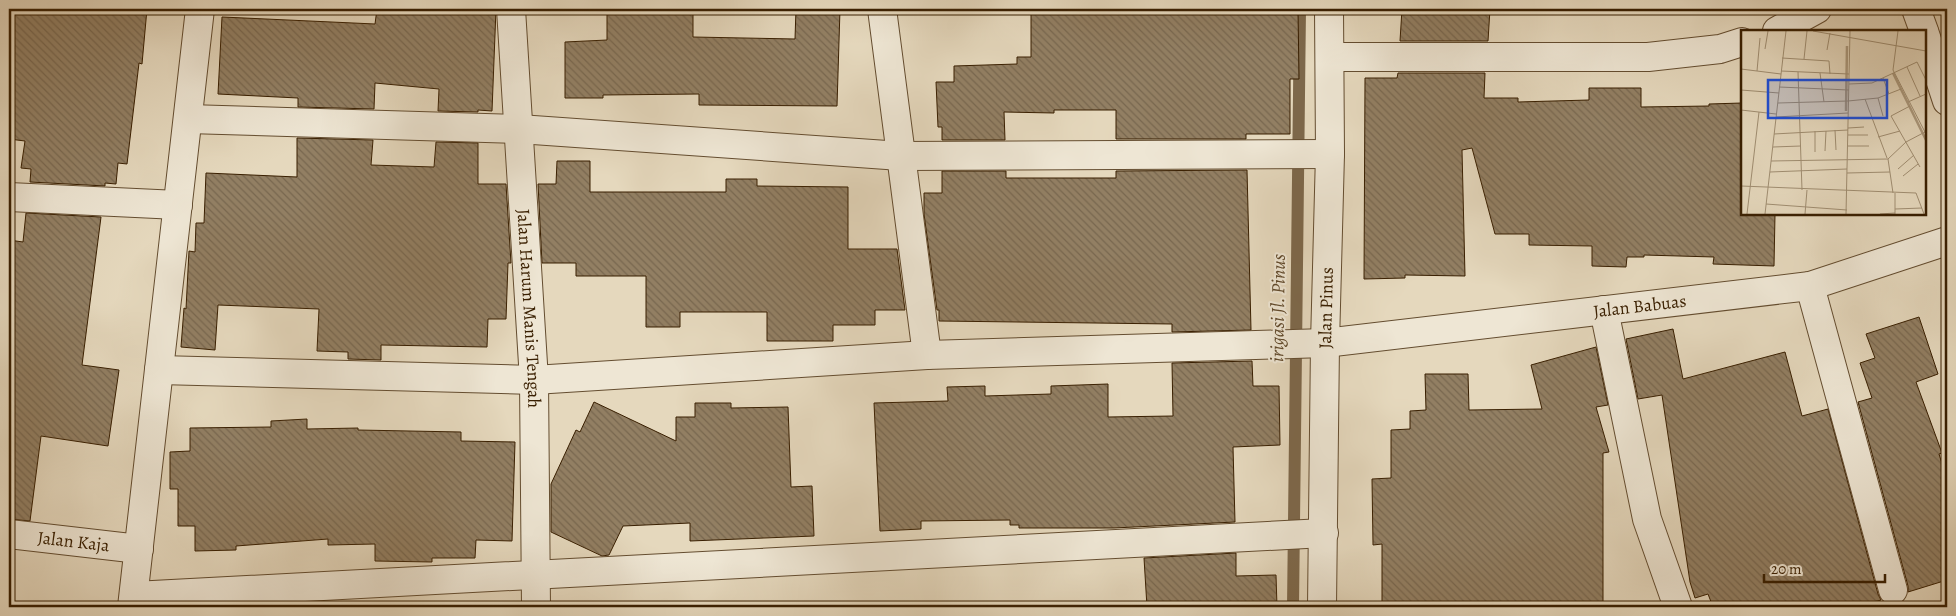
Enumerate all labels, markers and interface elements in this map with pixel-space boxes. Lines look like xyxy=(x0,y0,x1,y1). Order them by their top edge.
inset map xyxy=(1741,30,1926,215)
street label: Jalan Harum Manis Tengah xyxy=(511,208,546,409)
water label: irigasi Jl. Pinus xyxy=(1264,253,1292,362)
street label: Jalan Pinus xyxy=(1313,267,1339,349)
street label: Jalan Babuas xyxy=(1592,289,1688,323)
street label: Jalan Kaja xyxy=(36,525,112,558)
scale bar xyxy=(1764,551,1885,583)
text: 20 m xyxy=(1771,559,1802,579)

